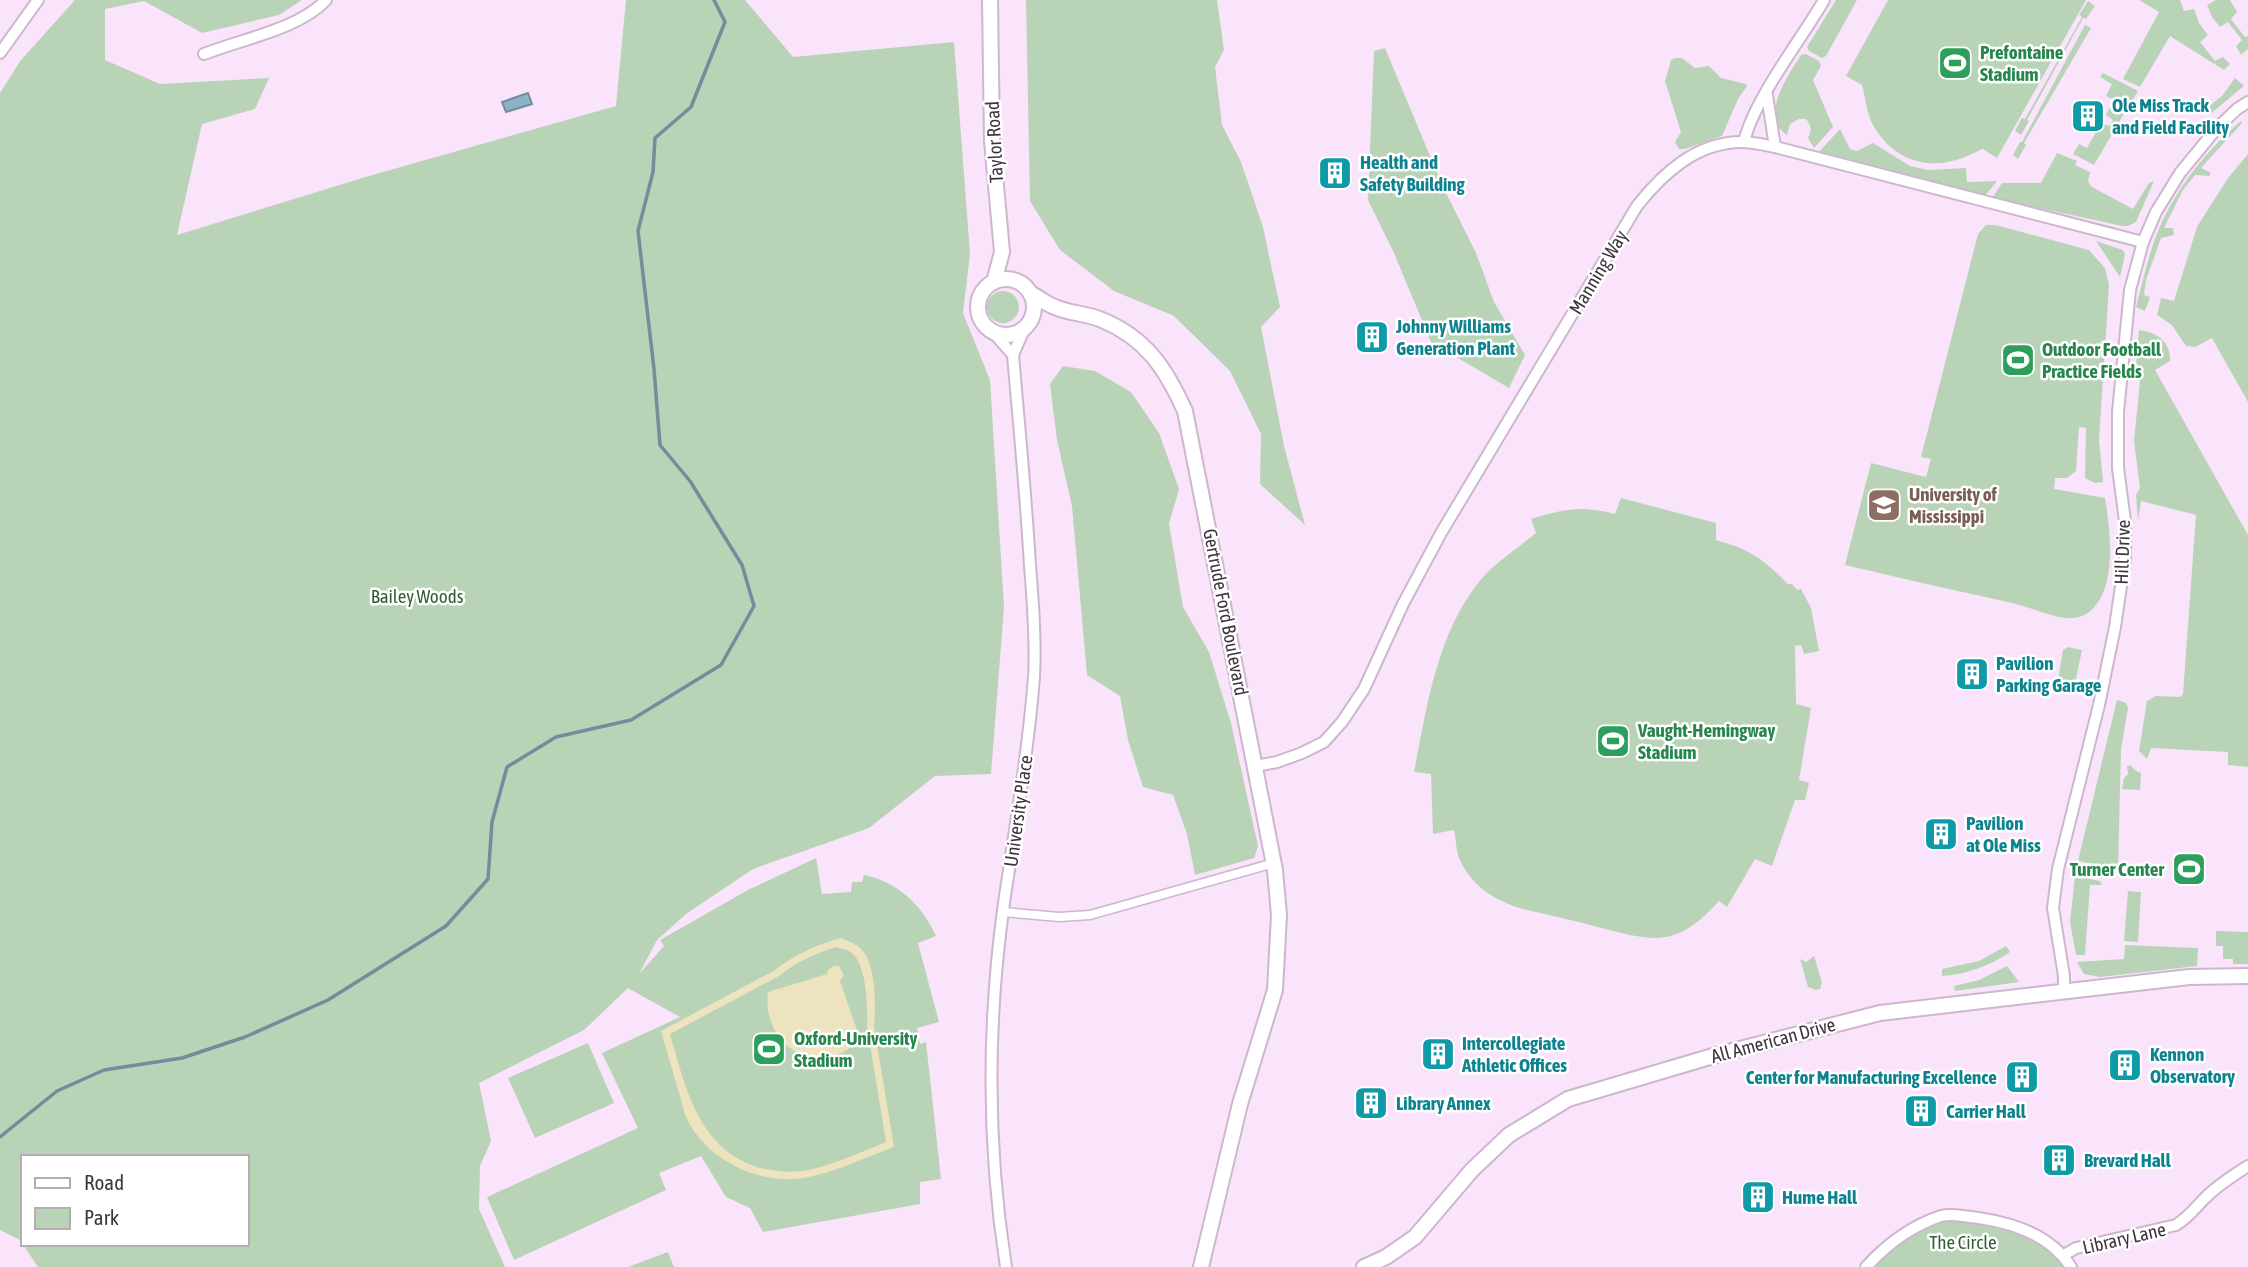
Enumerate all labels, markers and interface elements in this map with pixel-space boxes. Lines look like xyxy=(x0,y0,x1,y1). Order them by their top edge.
place label: Prefontaine Stadium xyxy=(1980,41,2064,85)
sports icon: Prefontaine Stadium xyxy=(1936,44,1974,82)
place label: Ole Miss Track and Field Facility xyxy=(2112,94,2229,138)
building icon: Ole Miss Track and Field Facility xyxy=(2069,97,2107,135)
street label: Taylor Road xyxy=(981,101,1007,183)
place label: Health and Safety Building xyxy=(1360,151,1466,195)
building icon: Health and Safety Building xyxy=(1316,154,1354,192)
street label: Manning Way xyxy=(1564,226,1632,318)
place label: Johnny Williams Generation Plant xyxy=(1395,315,1516,359)
building icon: Johnny Williams Generation Plant xyxy=(1353,318,1391,356)
place label: Outdoor Football Practice Fields xyxy=(2042,338,2162,382)
sports icon: Outdoor Football Practice Fields xyxy=(1999,341,2037,379)
place label: University of Mississippi xyxy=(1909,483,1998,527)
school or university icon: University of Mississippi xyxy=(1865,486,1903,524)
street label: Hill Drive xyxy=(2110,519,2134,585)
street label: Gertrude Ford Boulevard xyxy=(1199,527,1253,697)
park label: Bailey Woods xyxy=(371,585,464,607)
place label: Pavilion Parking Garage xyxy=(1996,652,2102,696)
building icon: Pavilion Parking Garage xyxy=(1953,655,1991,693)
place label: Vaught-Hemingway Stadium xyxy=(1637,719,1775,763)
sports icon: Vaught-Hemingway Stadium xyxy=(1594,722,1632,760)
street label: University Place xyxy=(999,754,1037,868)
place label: Pavilion at Ole Miss xyxy=(1966,812,2041,856)
building icon: Pavilion at Ole Miss xyxy=(1922,815,1960,853)
sports icon: Turner Center xyxy=(2170,850,2208,888)
place label: Turner Center xyxy=(2070,858,2164,880)
street label: All American Drive xyxy=(1708,1013,1838,1067)
place label: Oxford-University Stadium xyxy=(794,1027,918,1071)
sports icon: Oxford-University Stadium xyxy=(750,1030,788,1068)
place label: Intercollegiate Athletic Offices xyxy=(1461,1032,1567,1076)
building icon: Intercollegiate Athletic Offices xyxy=(1419,1035,1457,1073)
place label: Kennon Observatory xyxy=(2150,1043,2235,1087)
building icon: Kennon Observatory xyxy=(2106,1046,2144,1084)
building icon: Center for Manufacturing Excellence xyxy=(2003,1058,2041,1096)
place label: Center for Manufacturing Excellence xyxy=(1746,1066,1997,1088)
building icon: Library Annex xyxy=(1352,1084,1390,1122)
place label: Library Annex xyxy=(1396,1092,1491,1114)
building icon: Carrier Hall xyxy=(1902,1092,1940,1130)
place label: Carrier Hall xyxy=(1946,1100,2027,1122)
building icon: Brevard Hall xyxy=(2040,1141,2078,1179)
place label: Brevard Hall xyxy=(2084,1149,2172,1171)
legend xyxy=(21,1155,248,1246)
text: Road xyxy=(84,1170,124,1194)
building icon: Hume Hall xyxy=(1739,1178,1777,1216)
place label: Hume Hall xyxy=(1782,1186,1858,1208)
text: Park xyxy=(84,1205,119,1229)
street label: Library Lane xyxy=(2080,1218,2168,1258)
park label: The Circle xyxy=(1929,1231,1997,1253)

